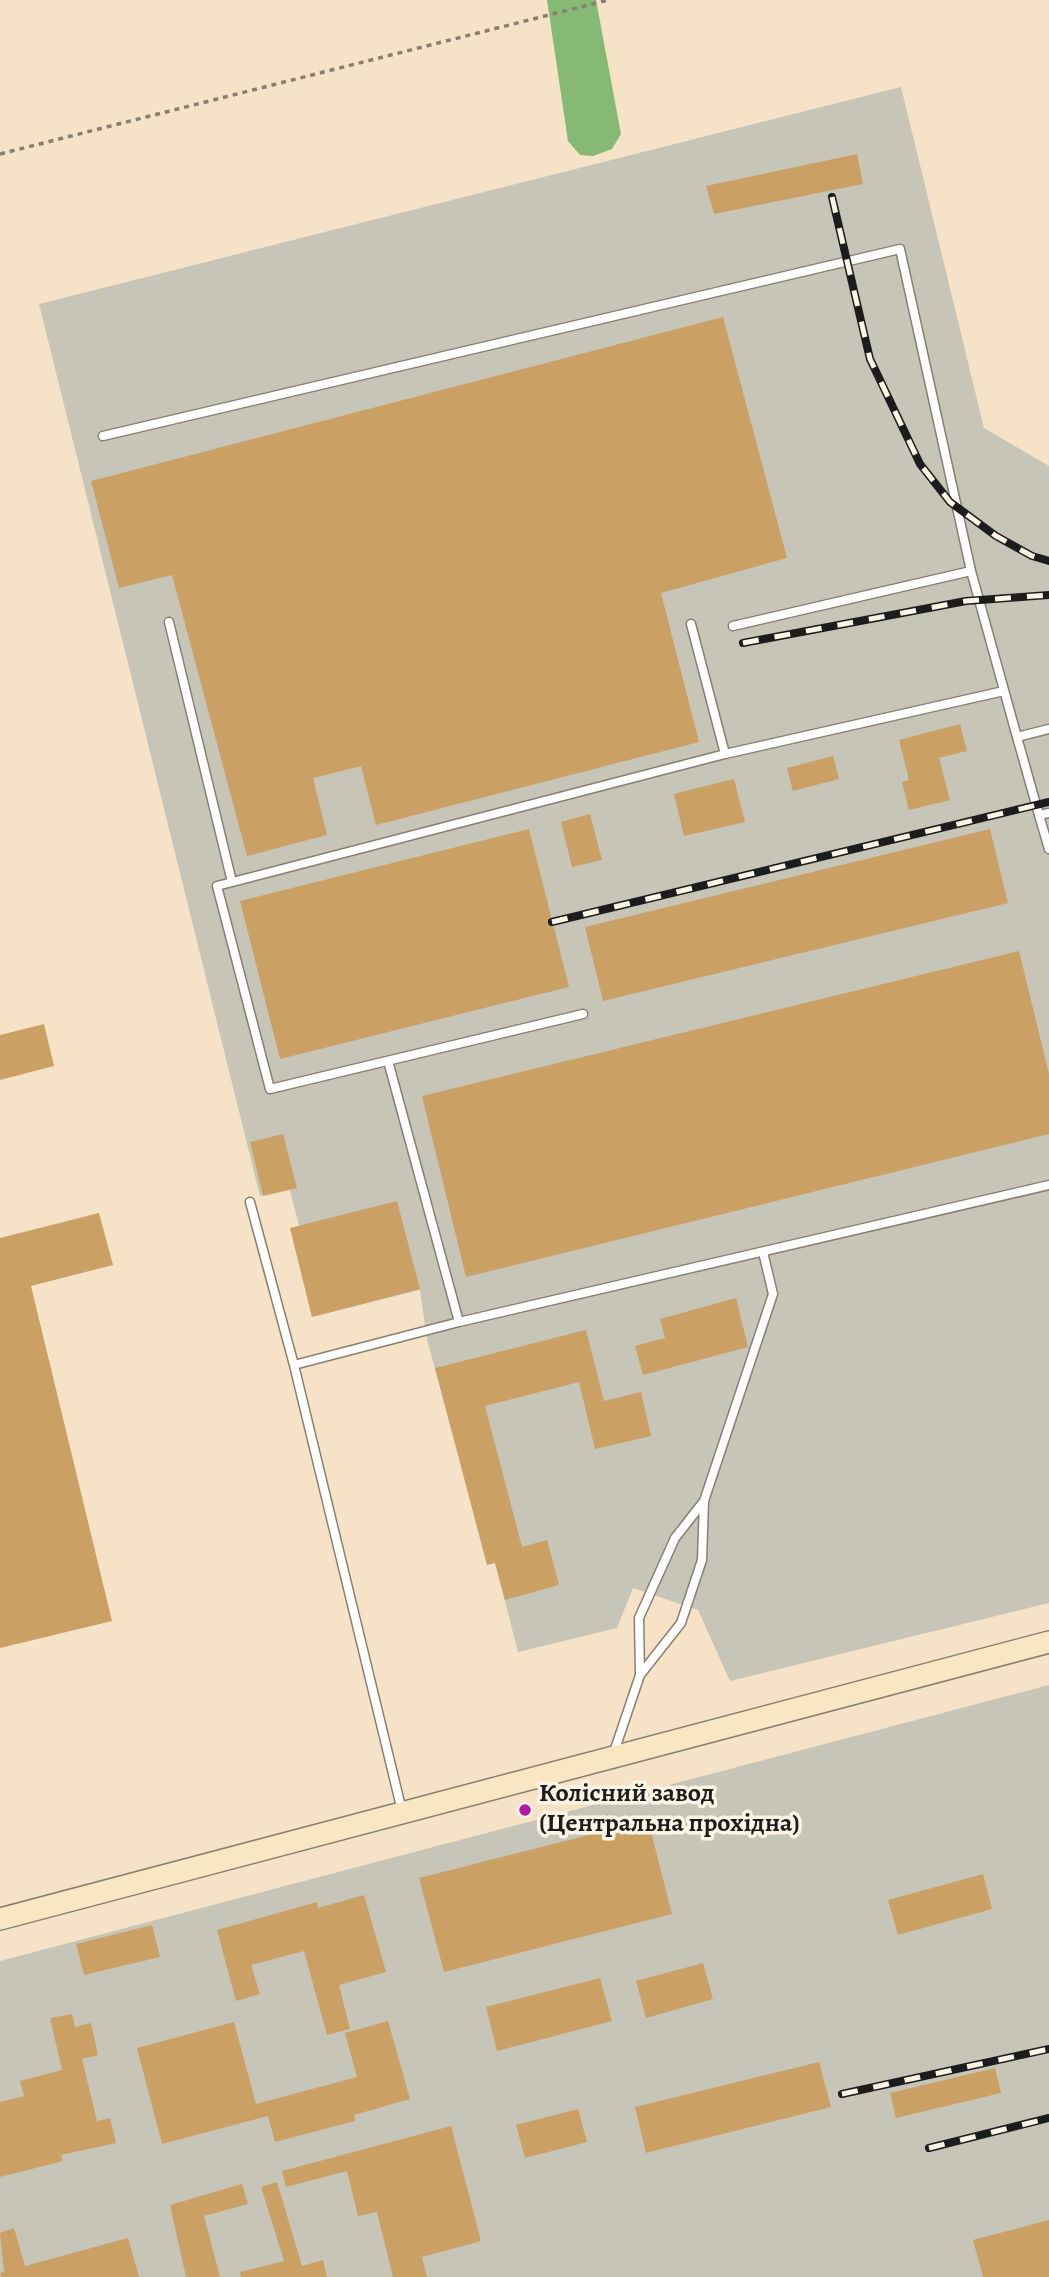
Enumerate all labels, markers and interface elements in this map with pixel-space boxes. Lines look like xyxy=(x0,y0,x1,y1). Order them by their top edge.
place label: Колісний завод (Центральна прохідна) xyxy=(539,1779,800,1840)
marker: Колісний завод (Центральна прохідна) xyxy=(517,1802,533,1818)

